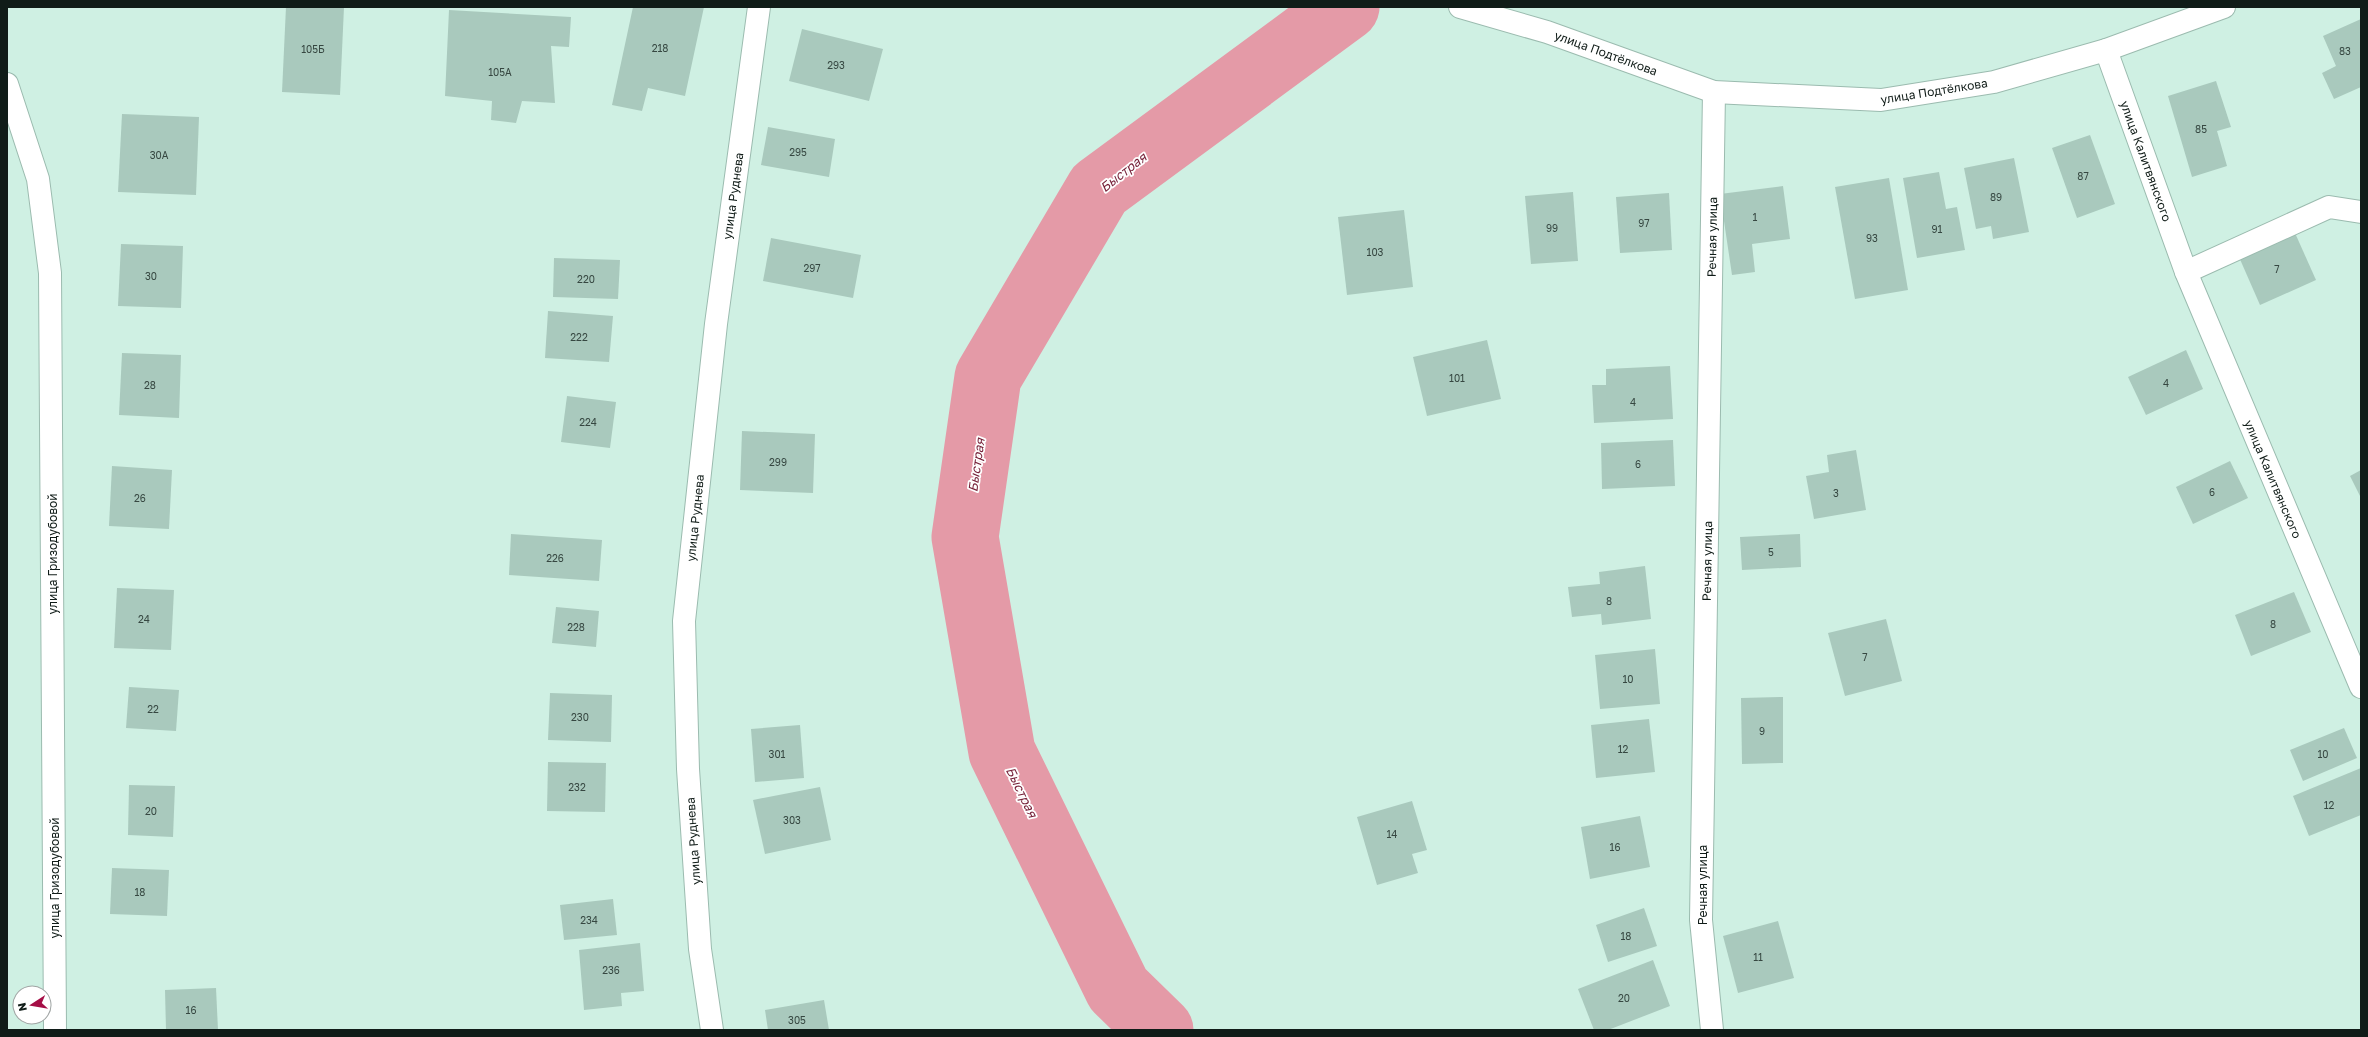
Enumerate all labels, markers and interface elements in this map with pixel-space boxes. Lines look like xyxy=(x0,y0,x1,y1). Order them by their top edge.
street label: улица Подтёлкова xyxy=(1552,27,1660,79)
house number: 218 xyxy=(652,42,668,54)
house number: 105Б xyxy=(301,43,325,55)
house number: 83 xyxy=(2339,45,2351,57)
house number: 293 xyxy=(827,59,845,71)
house number: 105А xyxy=(488,66,512,78)
street label: улица Подтёлкова xyxy=(1879,75,1989,107)
street label: улица Калитвянского xyxy=(2117,99,2175,223)
house number: 85 xyxy=(2195,123,2207,135)
house number: 295 xyxy=(789,146,807,158)
water label: Быстрая xyxy=(1097,148,1151,195)
house number: 30А xyxy=(150,149,169,161)
street label: улица Руднева xyxy=(719,152,747,240)
house number: 87 xyxy=(2077,170,2089,182)
house number: 89 xyxy=(1990,191,2002,203)
street label: Речная улица xyxy=(1704,197,1720,277)
house number: 1 xyxy=(1753,211,1758,223)
house number: 97 xyxy=(1638,217,1650,229)
house number: 99 xyxy=(1546,222,1558,234)
house number: 91 xyxy=(1932,223,1943,235)
house number: 93 xyxy=(1866,232,1878,244)
house number: 103 xyxy=(1367,246,1384,258)
house number: 297 xyxy=(803,262,821,274)
house number: 7 xyxy=(2274,263,2280,275)
house number: 30 xyxy=(145,270,157,282)
house number: 220 xyxy=(577,273,595,285)
house number: 222 xyxy=(570,331,588,343)
house number: 101 xyxy=(1449,372,1465,384)
house number: 4 xyxy=(2163,377,2169,389)
house number: 28 xyxy=(144,379,156,391)
house number: 4 xyxy=(1630,396,1636,408)
house number: 224 xyxy=(579,416,597,428)
street label: улица Калитвянского xyxy=(2241,417,2305,541)
water label: Быстрая xyxy=(964,435,988,493)
house number: 299 xyxy=(769,456,787,468)
house number: 6 xyxy=(1635,458,1641,470)
street label: улица Руднева xyxy=(683,474,707,562)
house number: 6 xyxy=(2209,486,2215,498)
house number: 3 xyxy=(1833,487,1839,499)
house number: 26 xyxy=(134,492,146,504)
street label: улица Гризодубовой xyxy=(45,493,60,615)
street label: Речная улица xyxy=(1699,521,1715,601)
house number: 5 xyxy=(1768,546,1774,558)
house number: 226 xyxy=(546,552,564,564)
house number: 8 xyxy=(1606,595,1612,607)
house number: 24 xyxy=(138,613,150,625)
house number: 8 xyxy=(2270,618,2276,630)
house number: 228 xyxy=(567,621,585,633)
house number: 7 xyxy=(1862,651,1868,663)
house number: 10 xyxy=(1622,673,1634,685)
house number: 22 xyxy=(147,703,159,715)
house number: 230 xyxy=(571,711,589,723)
house number: 9 xyxy=(1759,725,1765,737)
house number: 12 xyxy=(1618,743,1629,755)
house number: 301 xyxy=(769,748,786,760)
house number: 10 xyxy=(2317,748,2329,760)
water label: Быстрая xyxy=(1003,764,1042,821)
house number: 232 xyxy=(568,781,586,793)
street label: улица Руднева xyxy=(682,797,704,885)
house number: 12 xyxy=(2324,799,2335,811)
house number: 20 xyxy=(145,805,157,817)
house number: 303 xyxy=(783,814,801,826)
street label: улица Гризодубовой xyxy=(47,817,62,939)
house number: 14 xyxy=(1387,828,1397,840)
house number: 16 xyxy=(1610,841,1620,853)
street label: Речная улица xyxy=(1695,845,1710,925)
house number: 18 xyxy=(135,886,145,898)
house number: 234 xyxy=(580,914,598,926)
house number: 18 xyxy=(1621,930,1631,942)
house number: 11 xyxy=(1753,951,1763,963)
house number: 236 xyxy=(602,964,620,976)
north arrow xyxy=(12,985,52,1025)
house number: 20 xyxy=(1618,992,1630,1004)
text: N xyxy=(15,1002,29,1013)
house number: 16 xyxy=(186,1004,196,1016)
house number: 305 xyxy=(788,1014,806,1026)

